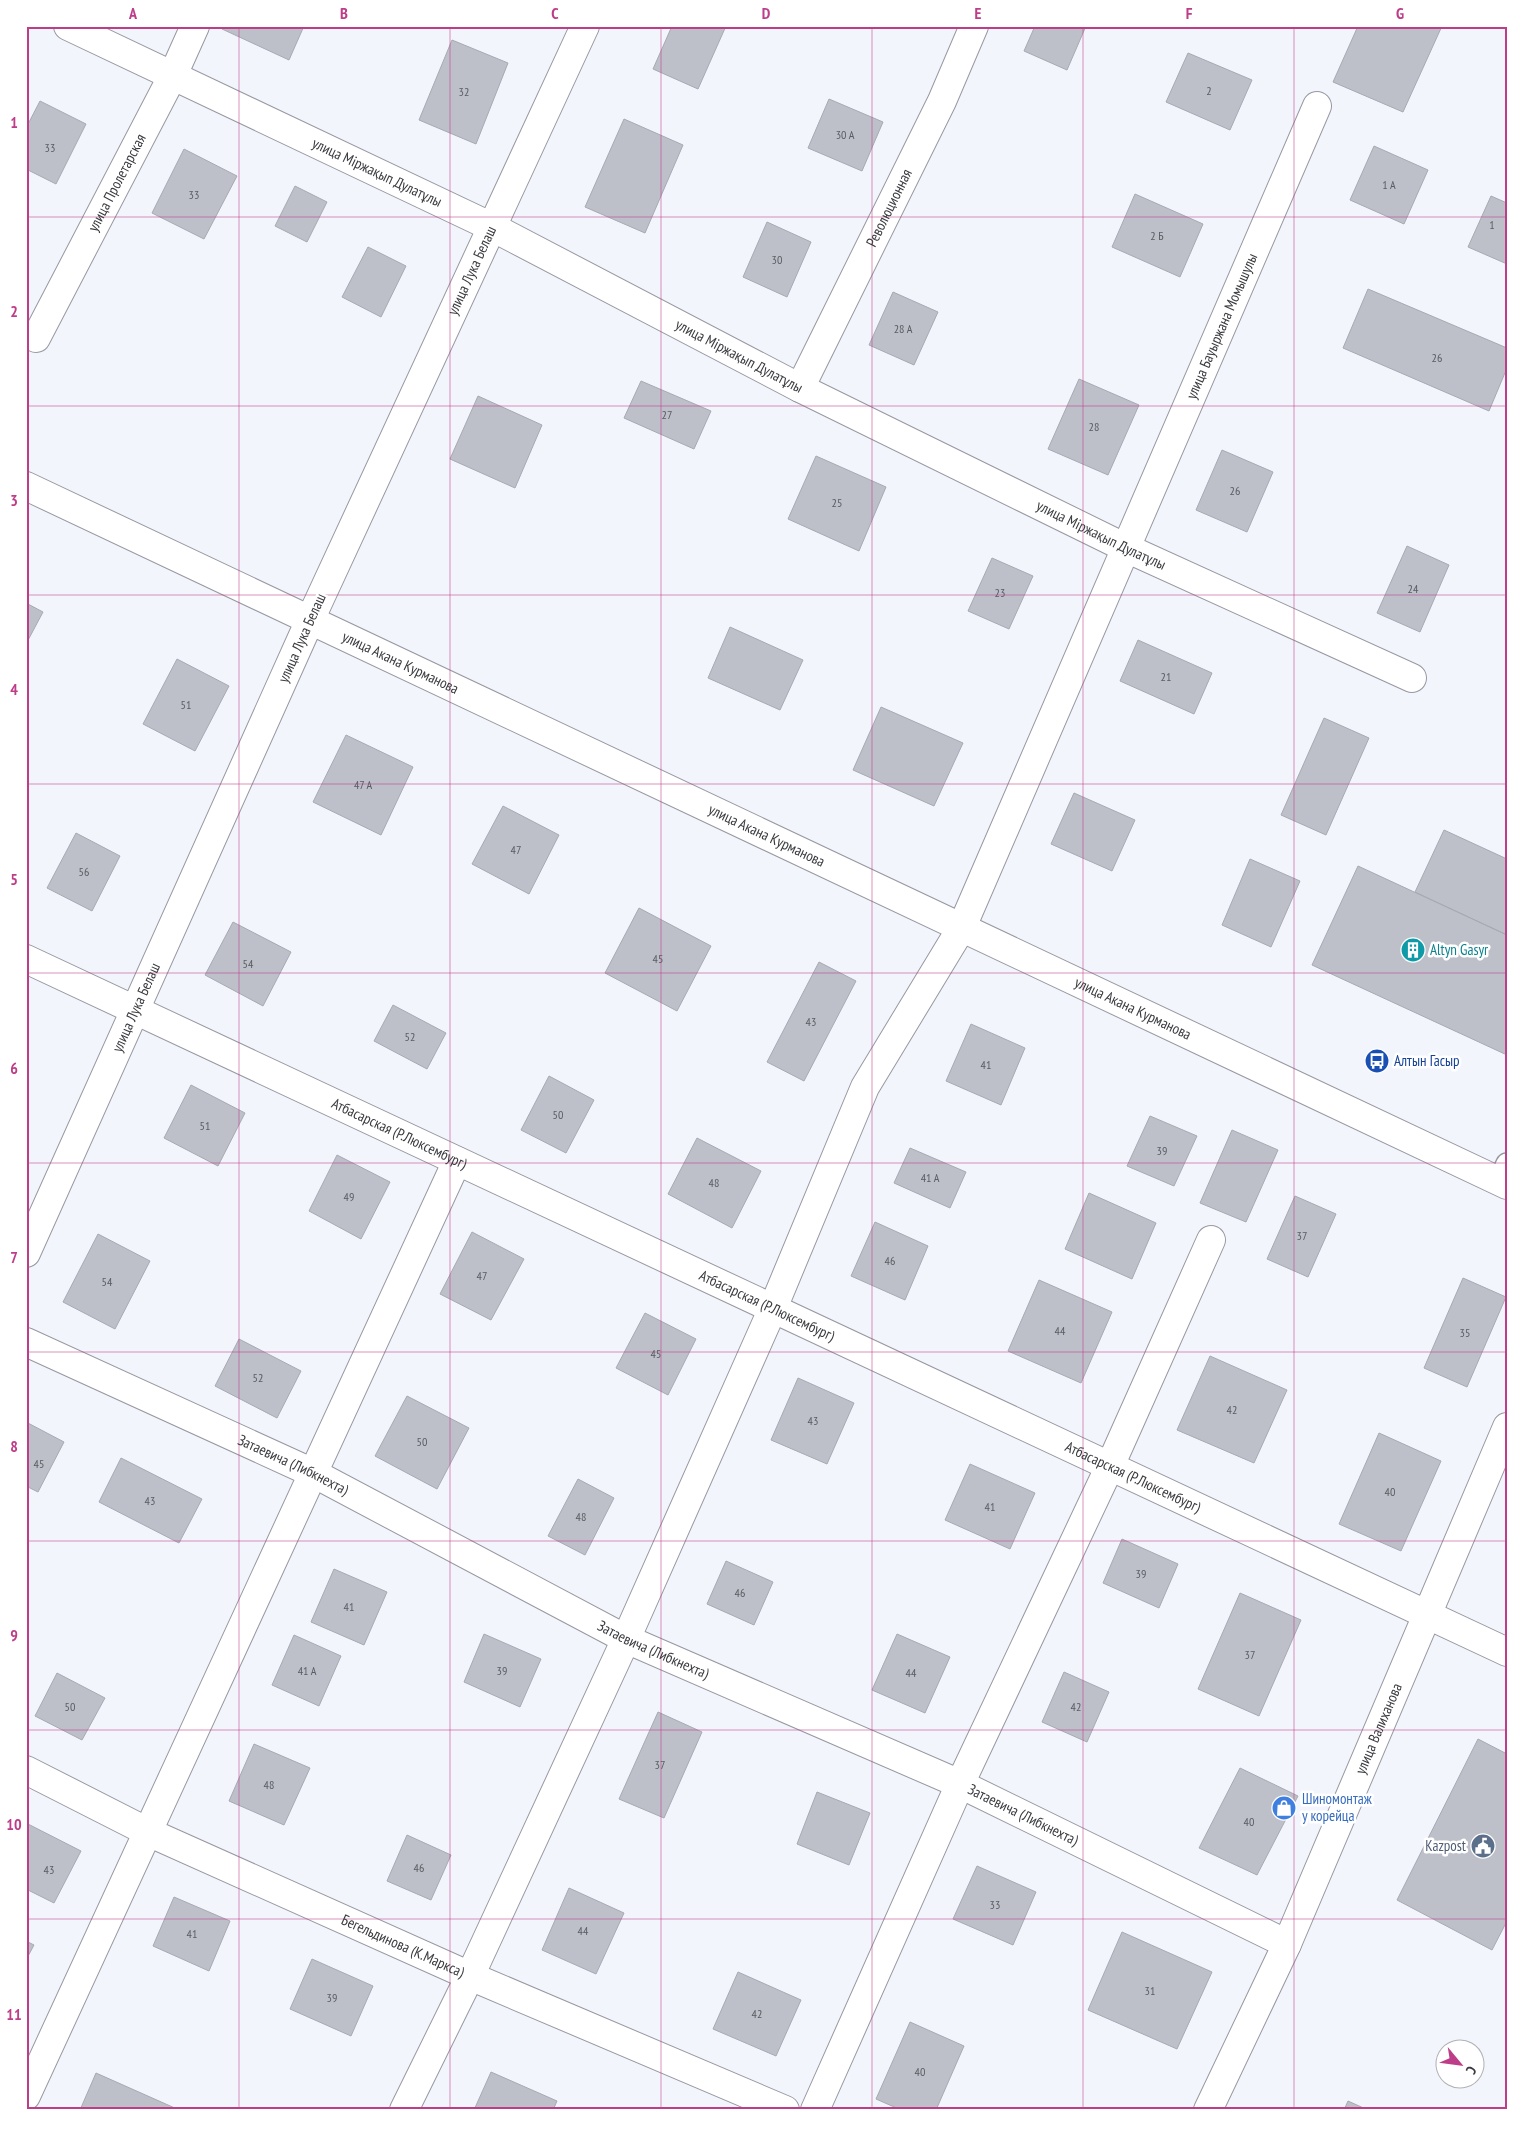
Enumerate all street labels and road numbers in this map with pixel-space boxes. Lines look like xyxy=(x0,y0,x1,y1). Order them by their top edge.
street label: улица Пролетарская xyxy=(83,130,150,235)
street label: улица Міржақып Дулатұлы xyxy=(309,133,445,211)
street label: Революционная xyxy=(861,165,916,250)
street label: улица Лука Белаш xyxy=(443,223,500,318)
street label: улица Бауыржана Момышулы xyxy=(1181,250,1261,402)
street label: улица Міржақып Дулатұлы xyxy=(672,315,806,397)
street label: улица Міржақып Дулатұлы xyxy=(1034,496,1169,574)
street label: улица Лука Белаш xyxy=(273,590,330,685)
street label: улица Акана Курманова xyxy=(339,627,462,698)
street label: улица Акана Курманова xyxy=(706,799,828,871)
street label: улица Лука Белаш xyxy=(107,960,164,1055)
street label: улица Акана Курманова xyxy=(1072,972,1194,1044)
street label: Атбасарская (Р.Люксембург) xyxy=(329,1093,471,1173)
street label: Атбасарская (Р.Люксембург) xyxy=(696,1265,838,1345)
street label: Затаевича (Либкнехта) xyxy=(235,1430,352,1499)
street label: Атбасарская (Р.Люксембург) xyxy=(1062,1437,1204,1516)
street label: Затаевича (Либкнехта) xyxy=(594,1616,712,1683)
street label: улица Валиханова xyxy=(1350,1680,1406,1777)
street label: Затаевича (Либкнехта) xyxy=(965,1779,1082,1850)
street label: Бегельдинова (К.Маркса) xyxy=(339,1910,468,1981)

